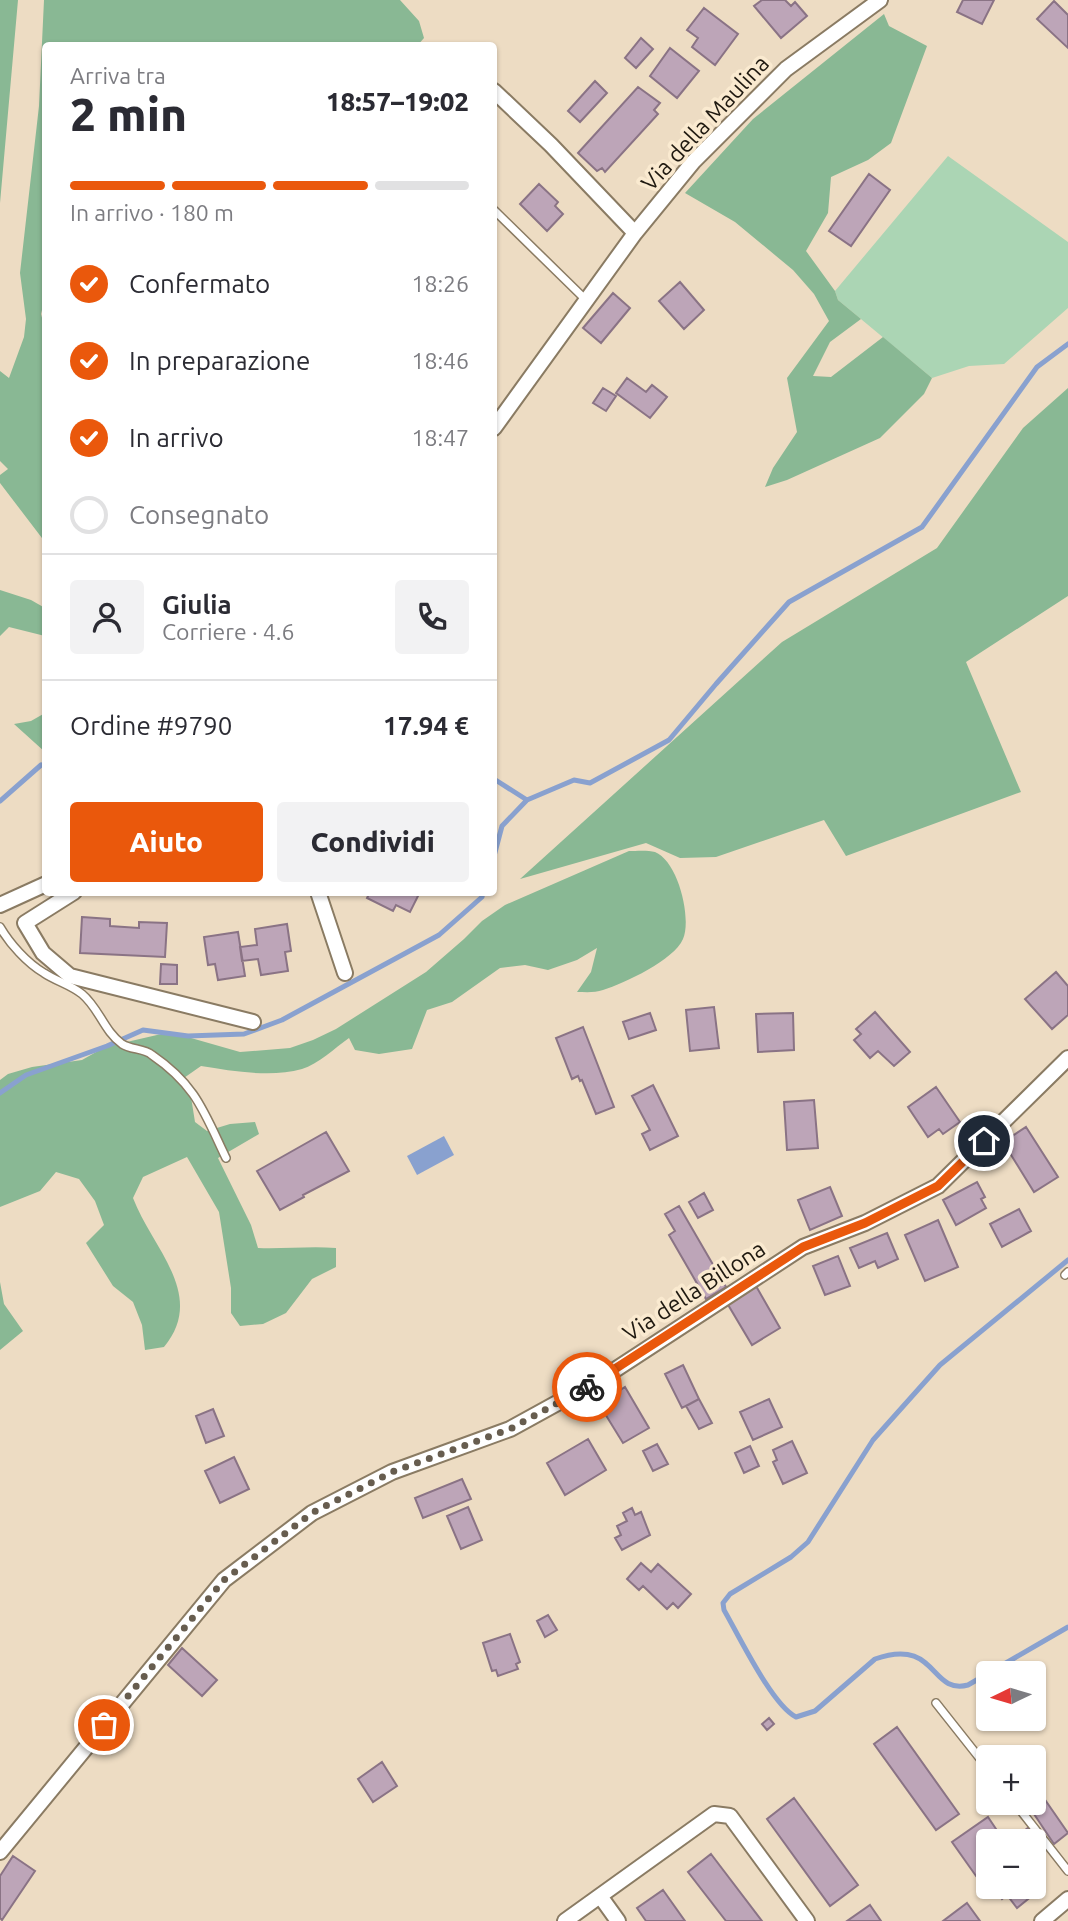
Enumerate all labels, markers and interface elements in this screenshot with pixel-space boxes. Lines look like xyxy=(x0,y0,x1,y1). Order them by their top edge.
street label: Via della Maulina xyxy=(636,50,773,195)
text: Arriva tra xyxy=(70,63,166,88)
text: 18:57–19:02 xyxy=(326,87,469,116)
text: 2 min xyxy=(70,88,187,140)
text: In arrivo · 180 m xyxy=(70,200,234,225)
icon: check xyxy=(70,265,108,303)
text: Confermato xyxy=(129,269,270,298)
text: 18:26 xyxy=(411,271,469,296)
icon: check xyxy=(70,342,108,380)
text: In preparazione xyxy=(129,346,310,375)
text: 18:46 xyxy=(411,348,469,373)
icon: check xyxy=(70,419,108,457)
text: In arrivo xyxy=(129,423,224,452)
text: 18:47 xyxy=(411,425,469,450)
text: Consegnato xyxy=(129,500,269,529)
button: person xyxy=(70,580,144,654)
button: phone xyxy=(395,580,469,654)
text: Giulia xyxy=(162,590,232,619)
text: Corriere · 4.6 xyxy=(162,619,294,644)
text: Ordine #9790 xyxy=(70,711,232,740)
text: 17.94 € xyxy=(383,711,469,740)
button: Aiuto xyxy=(70,802,263,882)
button: Condividi xyxy=(277,802,469,882)
pin xyxy=(954,1111,1014,1171)
icon: home xyxy=(965,1122,1003,1160)
street label: Via della Billona xyxy=(618,1235,769,1346)
courier xyxy=(552,1352,622,1422)
icon: bike xyxy=(568,1368,606,1406)
north arrow xyxy=(976,1661,1046,1731)
map controls xyxy=(976,1661,1046,1899)
pin xyxy=(74,1695,134,1755)
icon: bag xyxy=(85,1706,123,1744)
button: + xyxy=(976,1745,1046,1815)
button: − xyxy=(976,1829,1046,1899)

